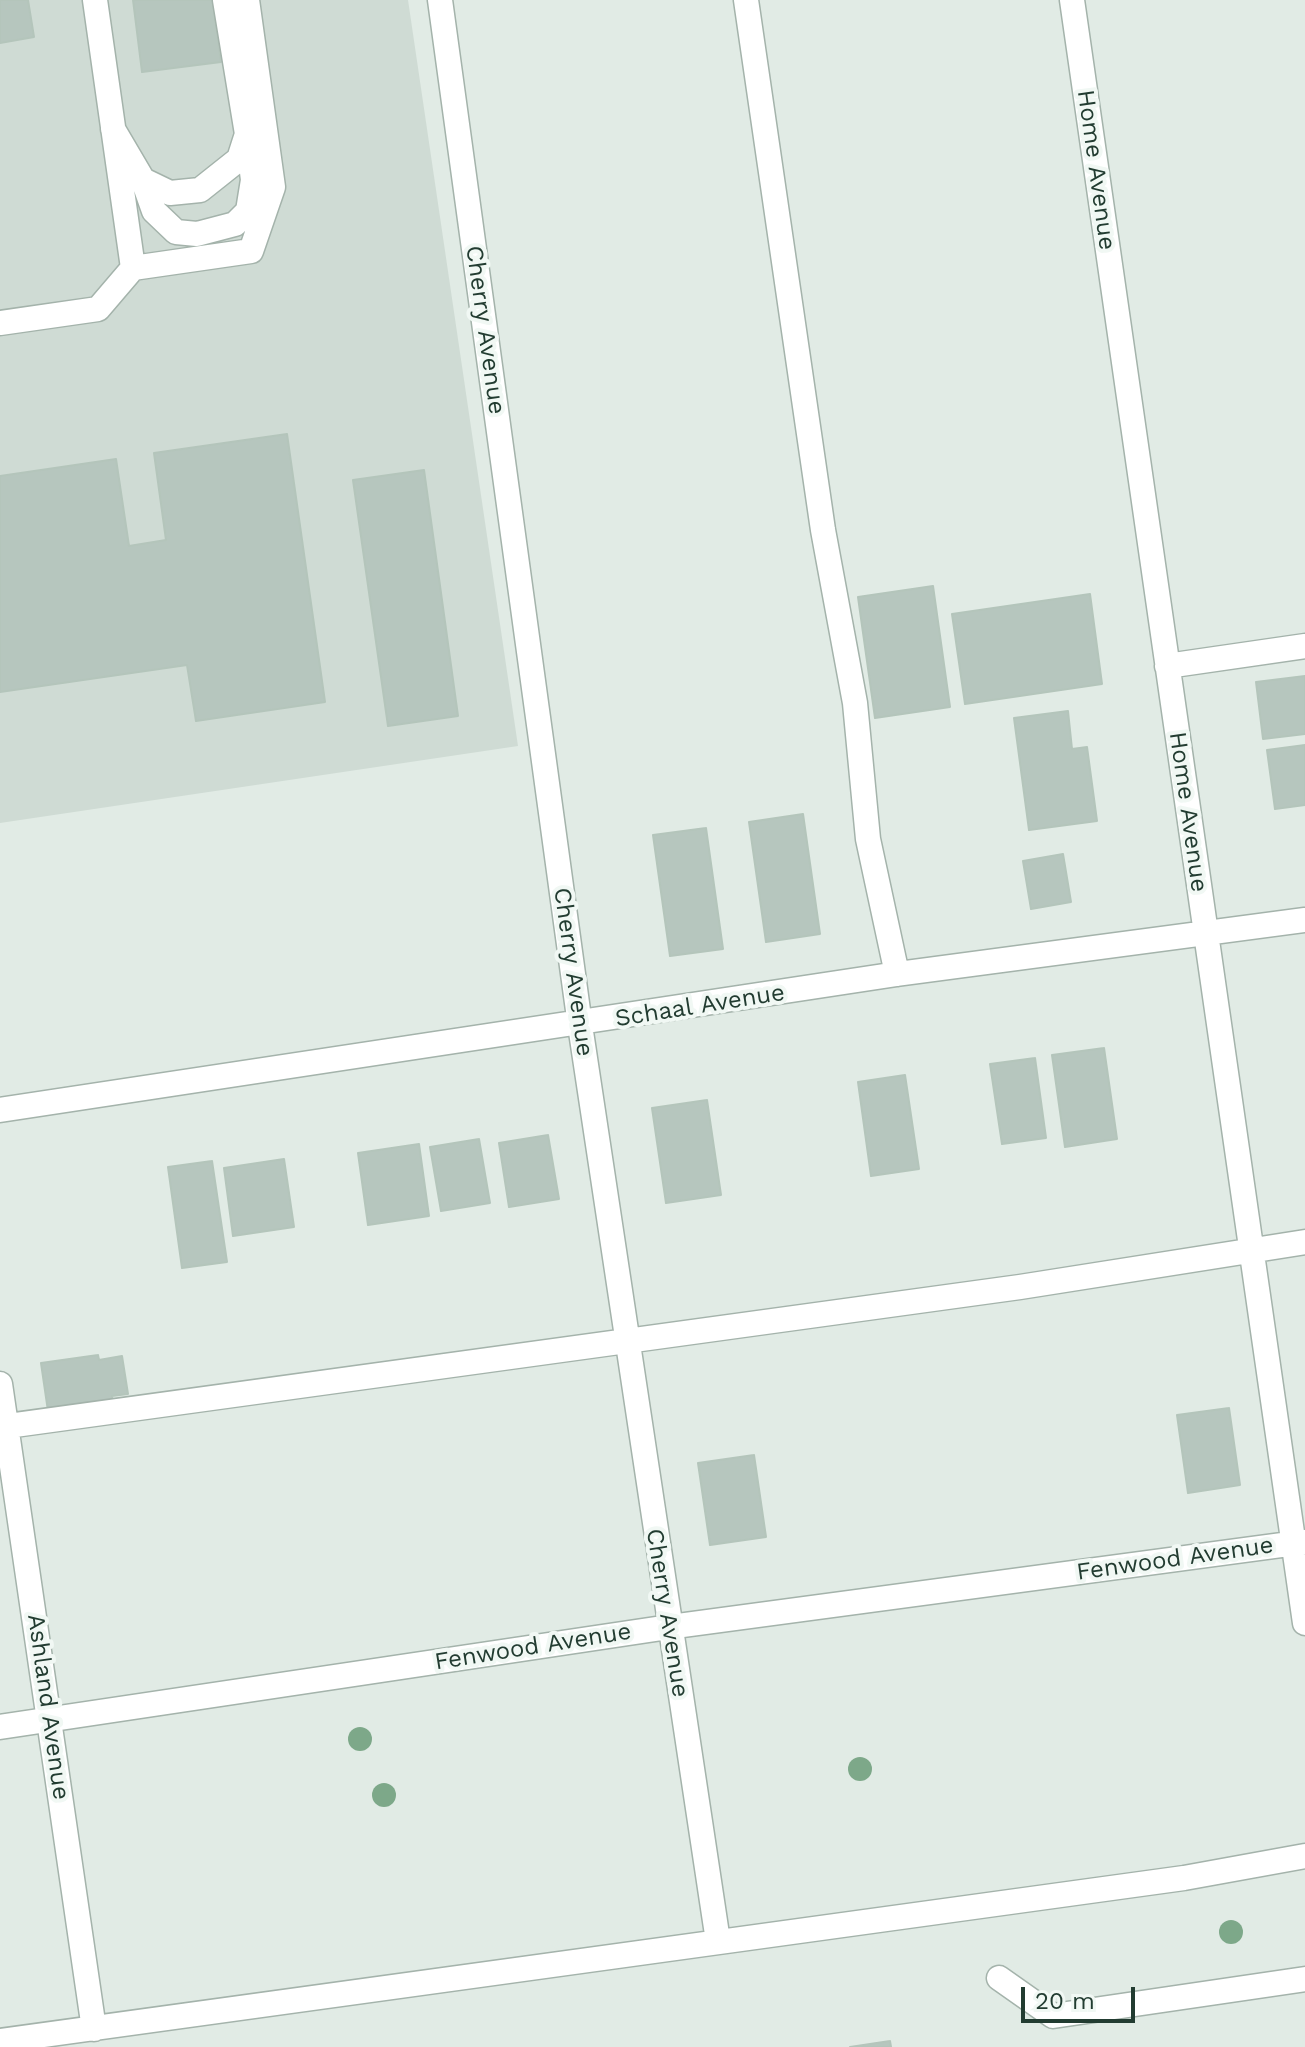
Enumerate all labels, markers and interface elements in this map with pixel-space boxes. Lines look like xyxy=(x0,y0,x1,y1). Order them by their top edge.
street label: Home Avenue xyxy=(1070,88,1122,252)
street label: Cherry Avenue xyxy=(459,244,511,416)
street label: Home Avenue xyxy=(1162,730,1214,894)
street label: Cherry Avenue xyxy=(547,886,599,1058)
street label: Schaal Avenue xyxy=(613,978,787,1034)
street label: Cherry Avenue xyxy=(639,1527,695,1699)
street label: Fenwood Avenue xyxy=(1075,1531,1275,1587)
street label: Ashland Avenue xyxy=(21,1612,75,1802)
street label: Fenwood Avenue xyxy=(433,1617,633,1677)
scale bar xyxy=(1025,1971,1139,2021)
text: 20 m xyxy=(1035,1987,1095,2015)

